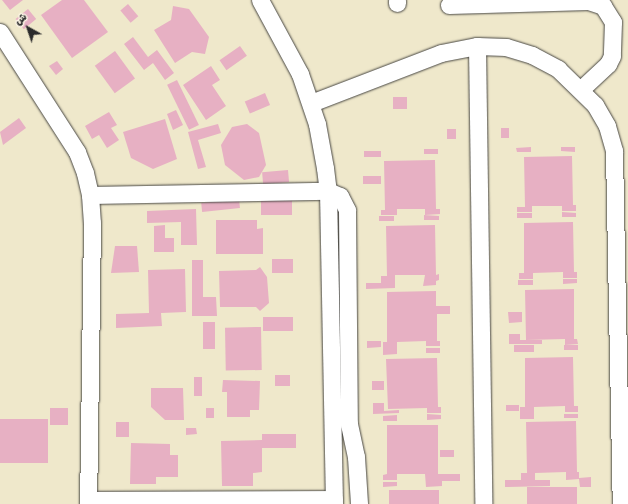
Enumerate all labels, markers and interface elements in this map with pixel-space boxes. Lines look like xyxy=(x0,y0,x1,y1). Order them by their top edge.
north arrow xyxy=(8,8,48,48)
text: ش xyxy=(11,10,29,28)

